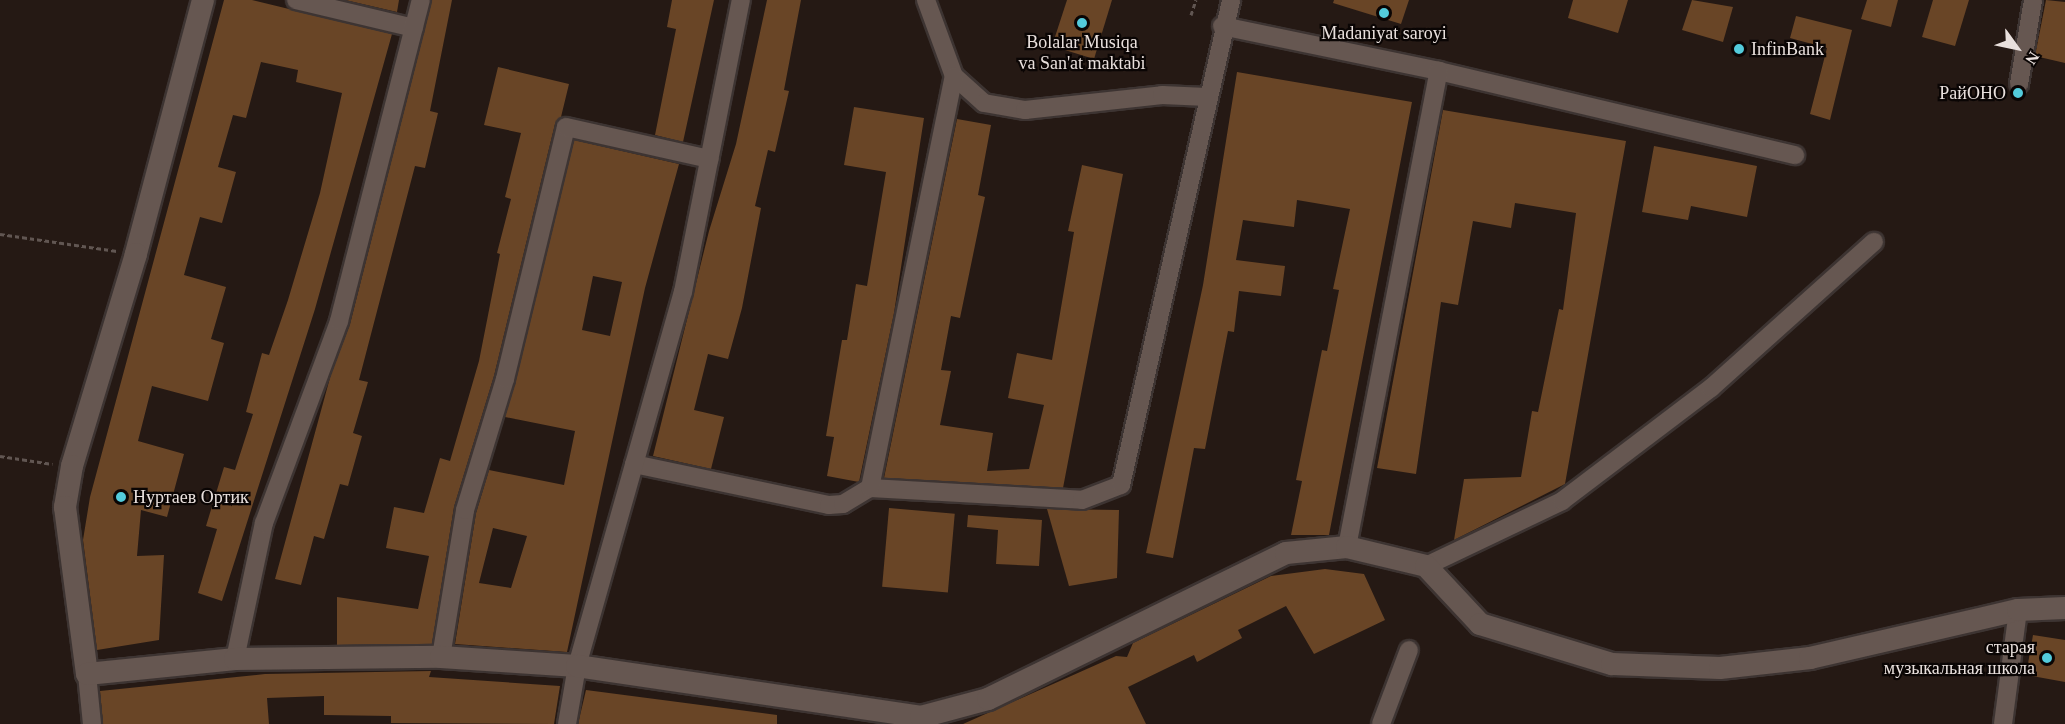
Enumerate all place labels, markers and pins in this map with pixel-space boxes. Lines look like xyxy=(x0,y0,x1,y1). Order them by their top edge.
marker: Madaniyat saroyi xyxy=(1377,6,1391,20)
marker: Bolalar Musiqa va San'at maktabi xyxy=(1075,16,1089,30)
place label: Madaniyat saroyi xyxy=(1321,22,1447,44)
place label: Bolalar Musiqa va San'at maktabi xyxy=(1018,32,1146,74)
place label: InfinBank xyxy=(1751,38,1824,60)
marker: InfinBank xyxy=(1732,42,1746,56)
place label: РайОНО xyxy=(1939,82,2006,104)
marker: РайОНО xyxy=(2011,86,2025,100)
place label: Нуртаев Ортик xyxy=(133,486,249,508)
marker: Нуртаев Ортик xyxy=(114,490,128,504)
place label: старая музыкальная школа xyxy=(1884,637,2035,680)
marker: старая музыкальная школа xyxy=(2040,651,2054,665)

